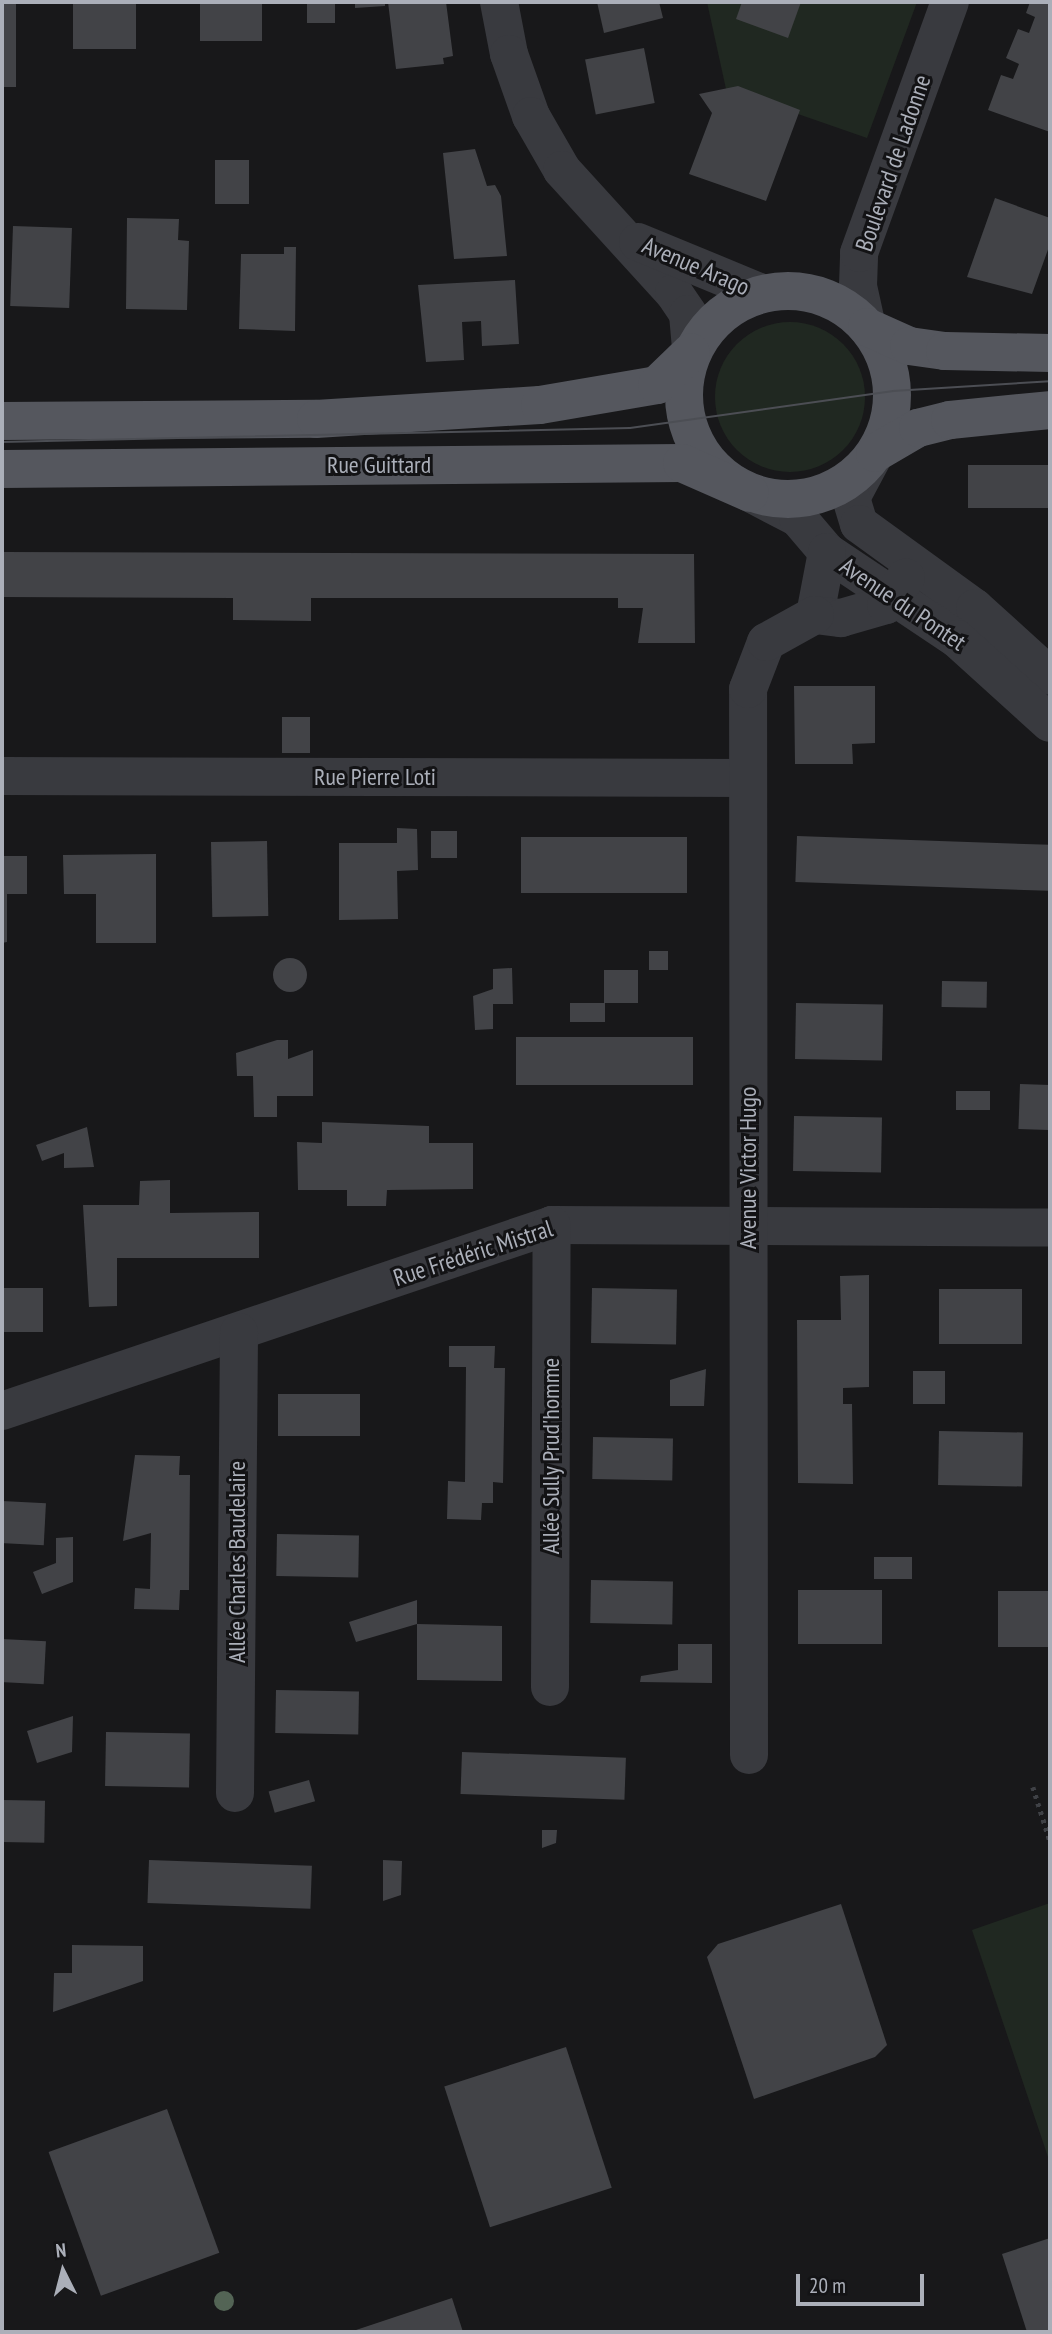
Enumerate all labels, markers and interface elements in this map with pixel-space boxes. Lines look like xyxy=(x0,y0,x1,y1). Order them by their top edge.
street label: Boulevard de Ladonne xyxy=(849,71,937,255)
street label: Avenue Arago xyxy=(638,230,754,302)
street label: Rue Guittard xyxy=(327,451,431,479)
street label: Avenue du Pontet xyxy=(835,551,971,657)
street label: Rue Pierre Loti xyxy=(314,763,436,791)
street label: Avenue Victor Hugo xyxy=(734,1086,762,1250)
street label: Rue Frédéric Mistral xyxy=(390,1214,556,1292)
street label: Allée Sully Prud'homme xyxy=(537,1357,565,1555)
street label: Allée Charles Baudelaire xyxy=(223,1461,251,1663)
north arrow xyxy=(28,2236,98,2306)
text: N xyxy=(54,2238,67,2263)
scale bar xyxy=(800,2260,928,2304)
text: 20 m xyxy=(809,2272,846,2299)

